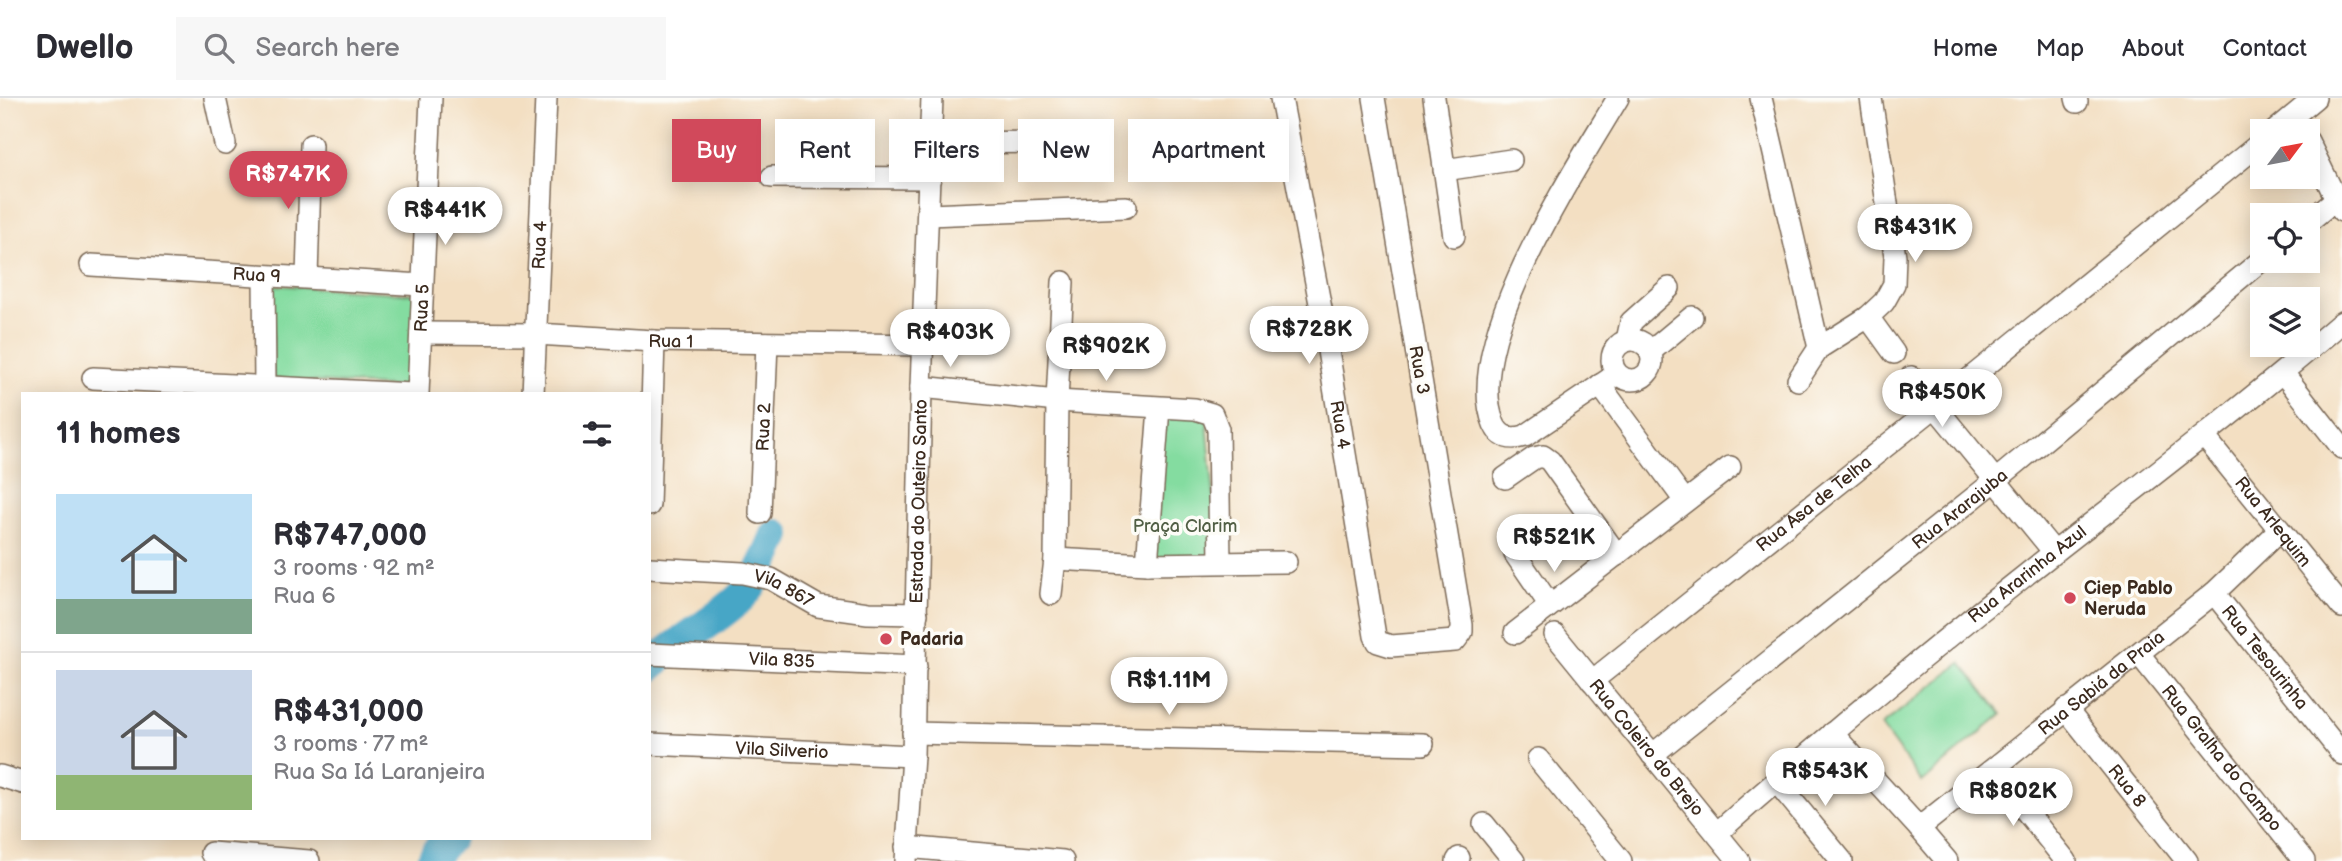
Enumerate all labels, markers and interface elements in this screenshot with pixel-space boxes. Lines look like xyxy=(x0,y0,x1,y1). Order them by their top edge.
search box xyxy=(176,17,666,80)
text: Dwello xyxy=(35,28,134,68)
icon: search xyxy=(200,29,238,67)
text: Search here xyxy=(256,33,400,64)
text: Home xyxy=(1933,34,1998,63)
text: Map xyxy=(2036,34,2084,63)
text: About xyxy=(2122,34,2184,63)
text: Contact xyxy=(2222,34,2307,63)
chip: Buy xyxy=(672,119,761,182)
chip: Rent xyxy=(775,119,875,182)
chip: Filters xyxy=(889,119,1004,182)
chip: New xyxy=(1018,119,1114,182)
chip: Apartment xyxy=(1128,119,1289,182)
north arrow xyxy=(2250,119,2320,189)
map controls xyxy=(2250,119,2320,357)
pin: R$747K xyxy=(231,152,345,211)
text: R$747K xyxy=(245,160,331,188)
pin: R$441K xyxy=(388,188,502,247)
text: R$441K xyxy=(404,196,486,224)
button: locate xyxy=(2250,203,2320,273)
pin: R$431K xyxy=(1858,204,1972,264)
text: R$431K xyxy=(1873,213,1957,241)
street label: Rua 4 xyxy=(528,220,551,270)
street label: Rua 9 xyxy=(232,263,281,287)
street label: Rua 5 xyxy=(410,284,433,333)
button: layers xyxy=(2250,287,2320,357)
pin: R$728K xyxy=(1252,306,1366,366)
pin: R$403K xyxy=(893,310,1007,369)
text: R$728K xyxy=(1266,315,1352,343)
text: R$403K xyxy=(906,318,994,346)
pin: R$902K xyxy=(1049,324,1163,383)
street label: Rua 1 xyxy=(648,330,693,352)
text: R$902K xyxy=(1062,332,1150,360)
street label: Rua 3 xyxy=(1404,344,1434,396)
pin: R$450K xyxy=(1885,370,1999,429)
text: R$450K xyxy=(1898,378,1986,406)
street label: Estrada do Outeiro Santo xyxy=(906,399,931,604)
street label: Rua 4 xyxy=(1326,399,1355,451)
street label: Rua 2 xyxy=(752,402,775,452)
icon: filters xyxy=(578,415,616,453)
text: 11 homes xyxy=(56,416,180,452)
street label: Rua Asa de Telha xyxy=(1752,451,1876,556)
street label: Rua Ararajuba xyxy=(1908,464,2012,553)
street label: Rua Arlequim xyxy=(2230,472,2316,571)
pin: R$521K xyxy=(1497,514,1611,574)
park label: Praça Clarim xyxy=(1133,516,1237,537)
text: R$747,000 xyxy=(273,518,427,554)
street label: Rua Ararinha Azul xyxy=(1964,521,2090,627)
icon: home xyxy=(112,522,196,606)
text: R$521K xyxy=(1513,523,1595,551)
text: 3 rooms · 92 m² xyxy=(273,554,435,582)
street label: Vila 867 xyxy=(752,565,818,612)
place label: Ciep Pablo Neruda xyxy=(2084,578,2173,620)
text: Rua 6 xyxy=(273,582,335,610)
marker: Ciep Pablo Neruda xyxy=(2062,590,2078,606)
street label: Rua Tesourinha xyxy=(2217,601,2313,713)
street label: Rua Sabiá da Praia xyxy=(2034,626,2169,740)
place label: Padaria xyxy=(900,629,964,650)
marker: Padaria xyxy=(878,631,894,647)
street label: Vila 835 xyxy=(748,648,815,672)
pin: R$1.11M xyxy=(1104,658,1234,717)
text: R$1.11M xyxy=(1127,666,1211,694)
street label: Rua Coleiro do Brejo xyxy=(1585,675,1708,820)
street label: Rua Gralha do Campo xyxy=(2157,681,2286,835)
text: R$431,000 xyxy=(273,694,424,730)
icon: home xyxy=(112,698,196,782)
text: 3 rooms · 77 m² xyxy=(273,730,429,758)
street label: Vila Silverio xyxy=(735,737,829,763)
pin: R$543K xyxy=(1768,748,1882,808)
text: R$543K xyxy=(1782,757,1868,785)
text: Rua Sa Iá Laranjeira xyxy=(273,758,485,786)
street label: Rua 8 xyxy=(2104,760,2150,811)
pin: R$802K xyxy=(1956,768,2070,828)
text: R$802K xyxy=(1969,777,2057,805)

